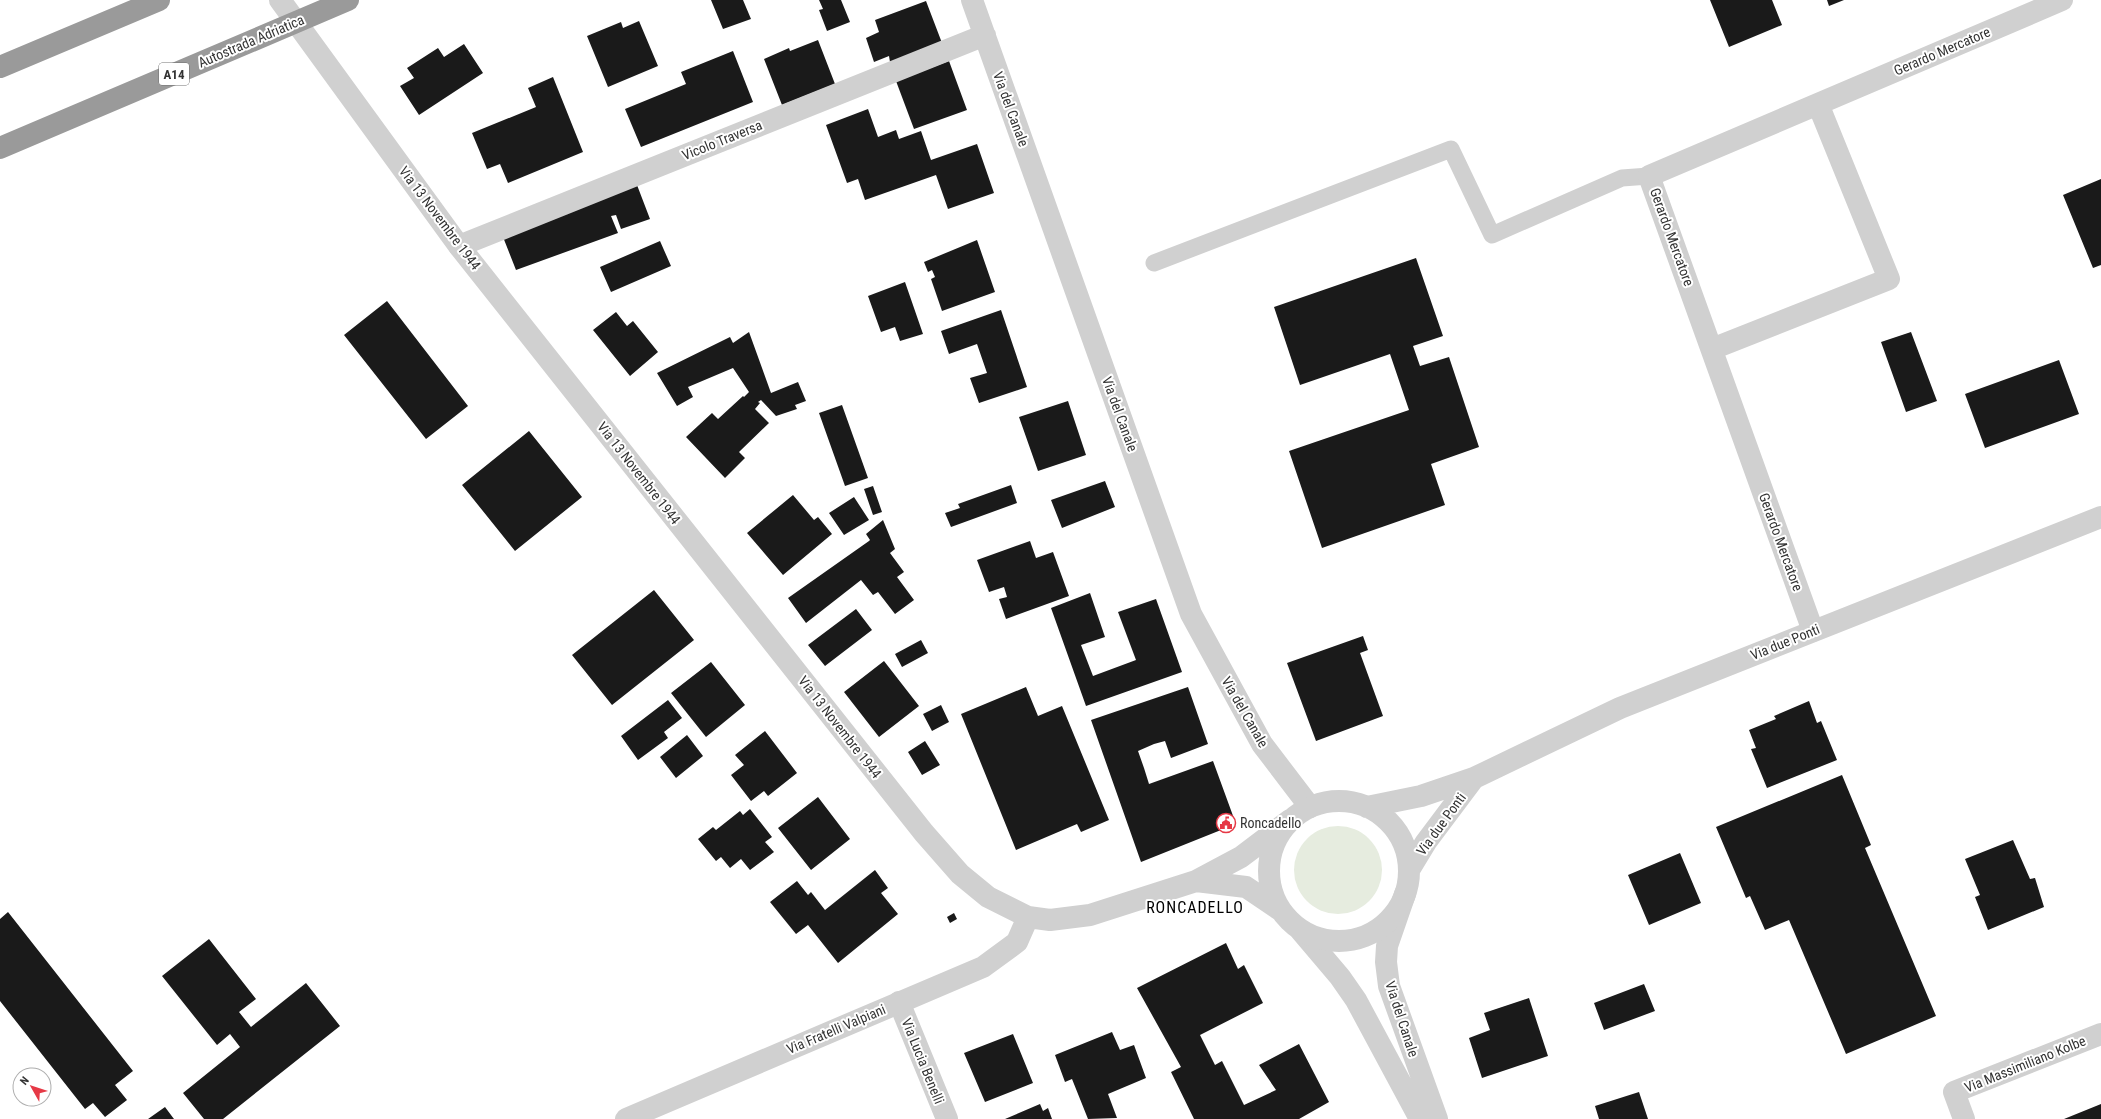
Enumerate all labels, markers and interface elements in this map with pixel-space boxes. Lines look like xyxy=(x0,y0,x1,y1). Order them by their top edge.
street label: Autostrada Adriatica xyxy=(196,11,306,71)
street label: Gerardo Mercatore xyxy=(1891,23,1993,78)
road number: A14 xyxy=(159,63,189,85)
street label: Via del Canale xyxy=(990,69,1032,149)
street label: Vicolo Traversa xyxy=(680,117,764,163)
street label: Via 13 Novembre 1944 xyxy=(396,163,484,273)
street label: Gerardo Mercatore xyxy=(1647,186,1697,289)
street label: Via del Canale xyxy=(1099,374,1141,454)
street label: Via 13 Novembre 1944 xyxy=(594,419,684,527)
street label: Gerardo Mercatore xyxy=(1756,491,1806,594)
street label: Via due Ponti xyxy=(1748,621,1822,663)
street label: Via 13 Novembre 1944 xyxy=(795,673,885,781)
street label: Via del Canale xyxy=(1218,674,1272,751)
street label: Via due Ponti xyxy=(1413,790,1469,858)
public building icon: Roncadello xyxy=(1215,812,1237,834)
place label: Roncadello xyxy=(1240,815,1301,831)
district label: RONCADELLO xyxy=(1146,898,1244,917)
street label: Via del Canale xyxy=(1382,979,1422,1059)
street label: Via Fratelli Valpiani xyxy=(784,1001,888,1057)
street label: Via Lucia Benelli xyxy=(899,1016,947,1106)
street label: Via Massimiliano Kolbe xyxy=(1962,1032,2088,1096)
north arrow xyxy=(12,1067,52,1107)
text: N xyxy=(17,1074,32,1088)

